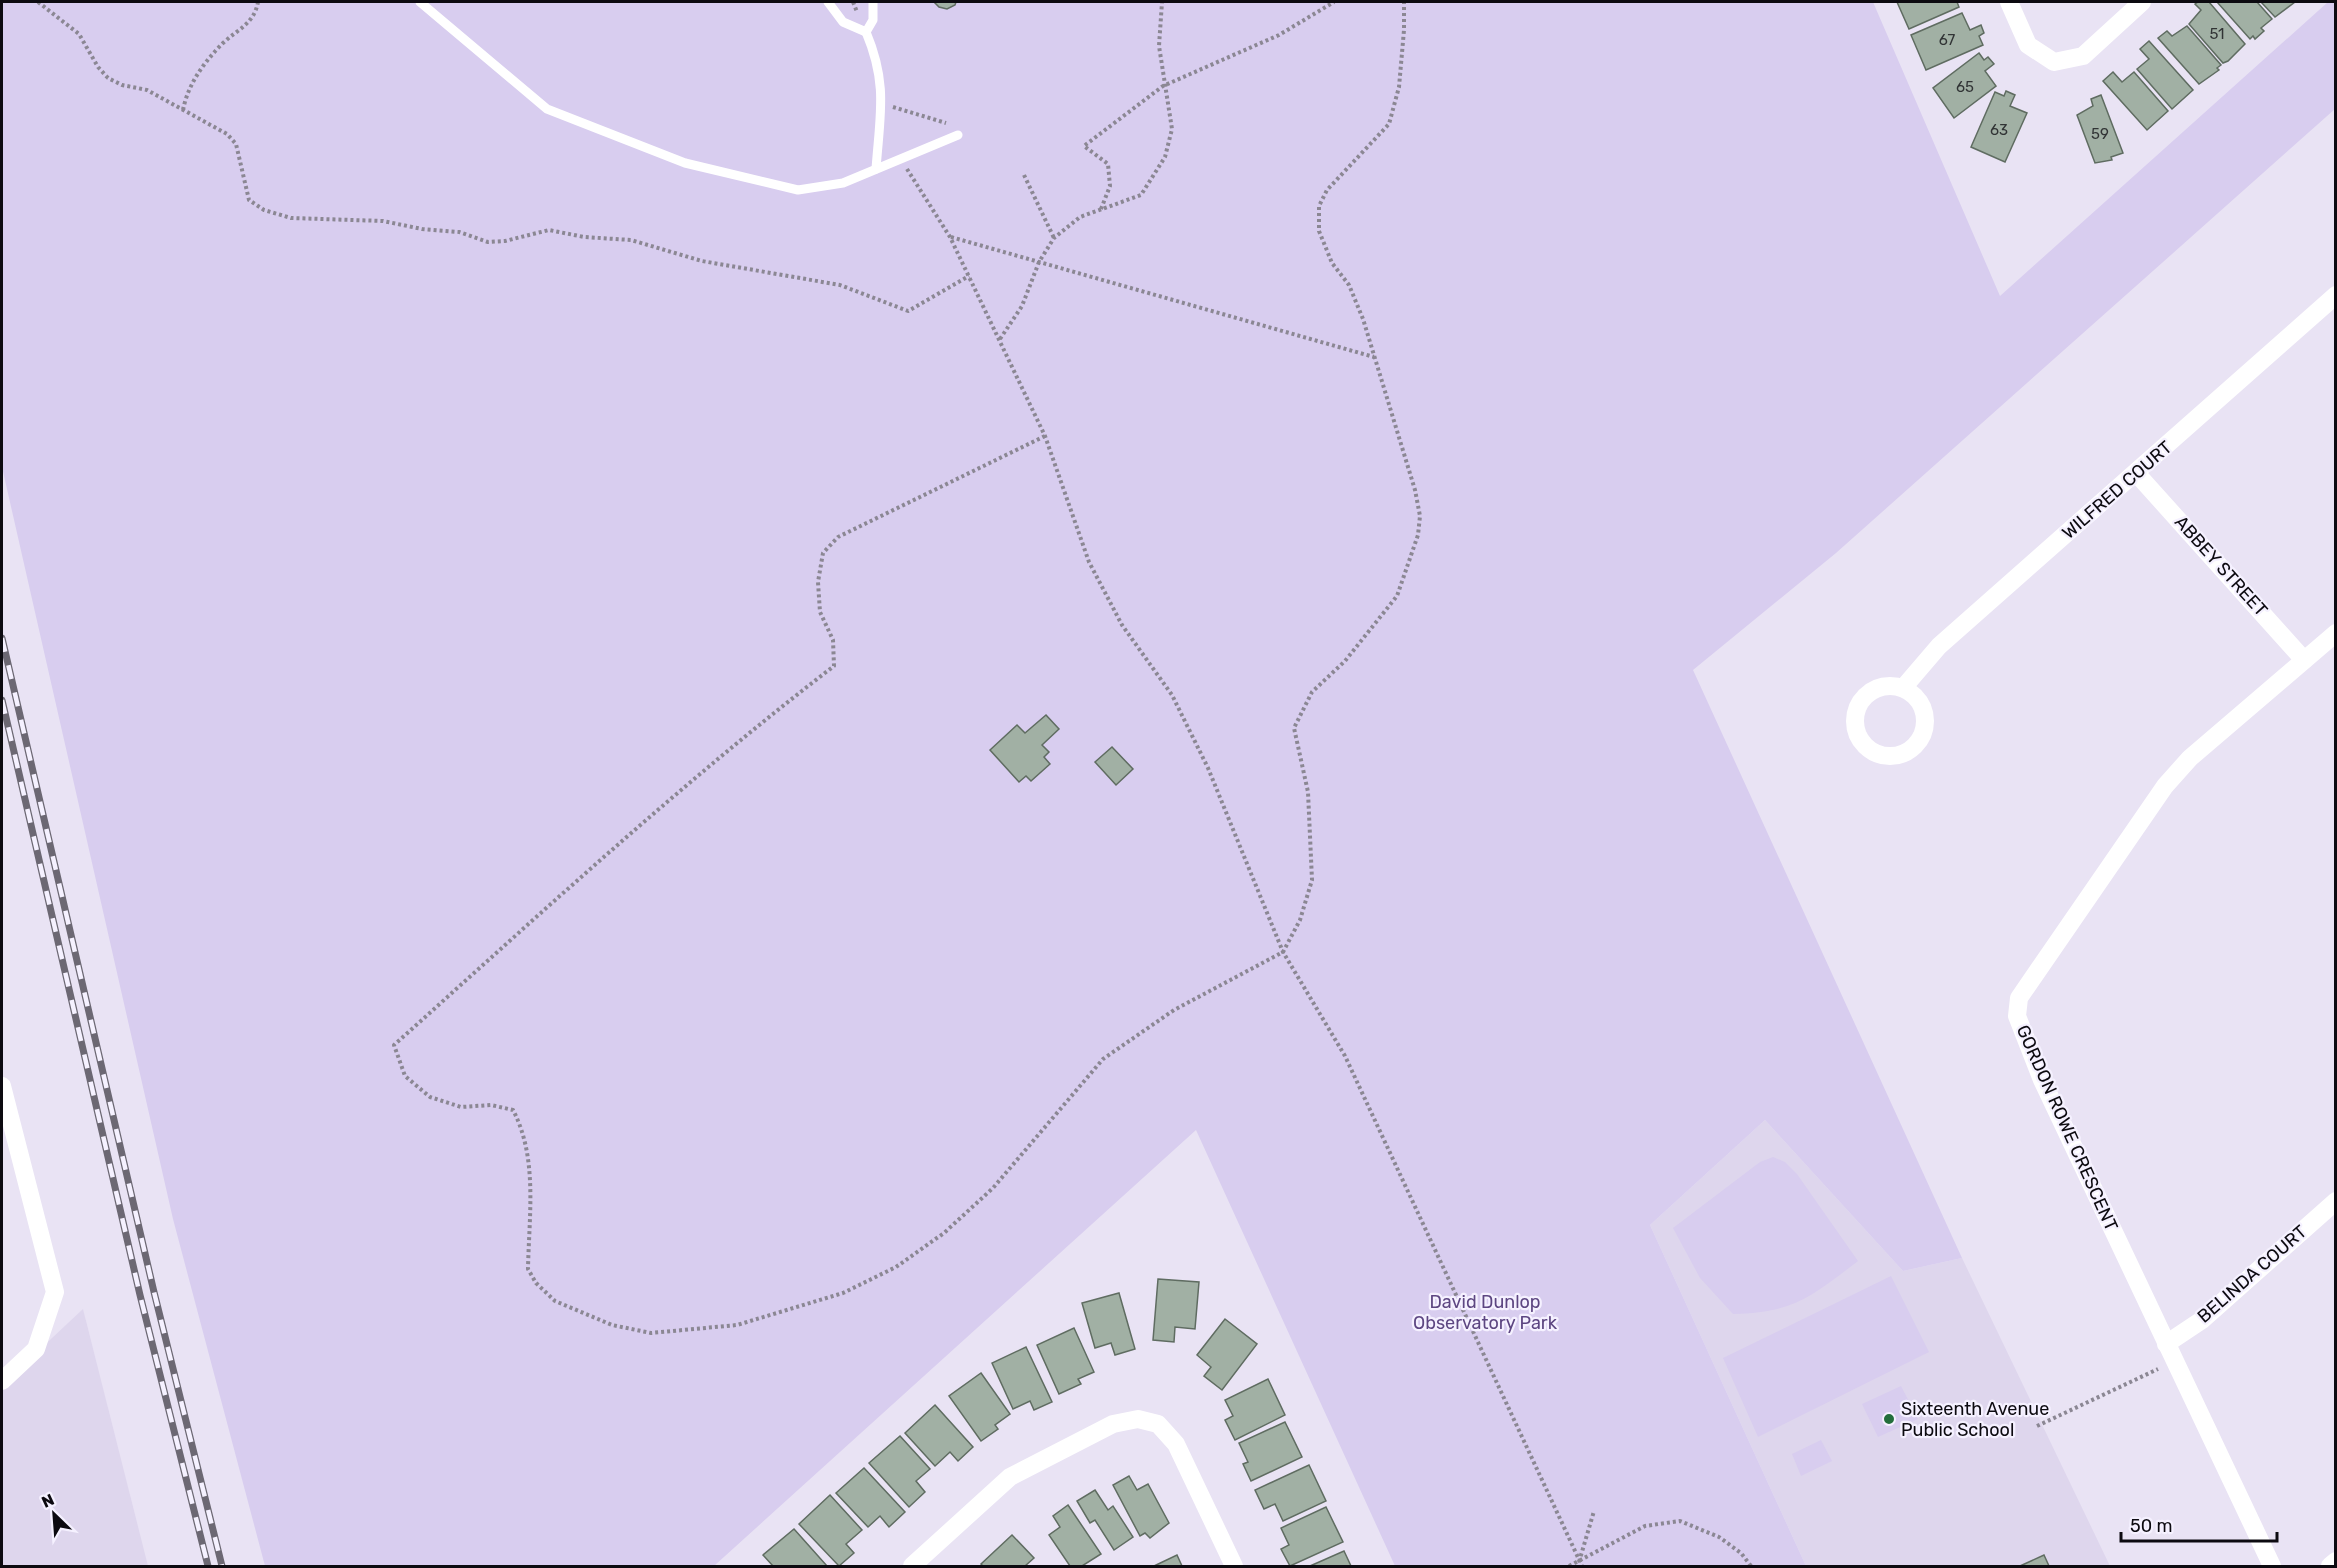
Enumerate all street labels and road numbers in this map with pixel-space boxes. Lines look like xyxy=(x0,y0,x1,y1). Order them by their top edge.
street label: WILFRED COURT xyxy=(2058,436,2176,544)
street label: ABBEY STREET xyxy=(2170,511,2272,621)
street label: GORDON ROWE CRESCENT xyxy=(2012,1022,2122,1234)
street label: BELINDA COURT xyxy=(2193,1221,2311,1327)

